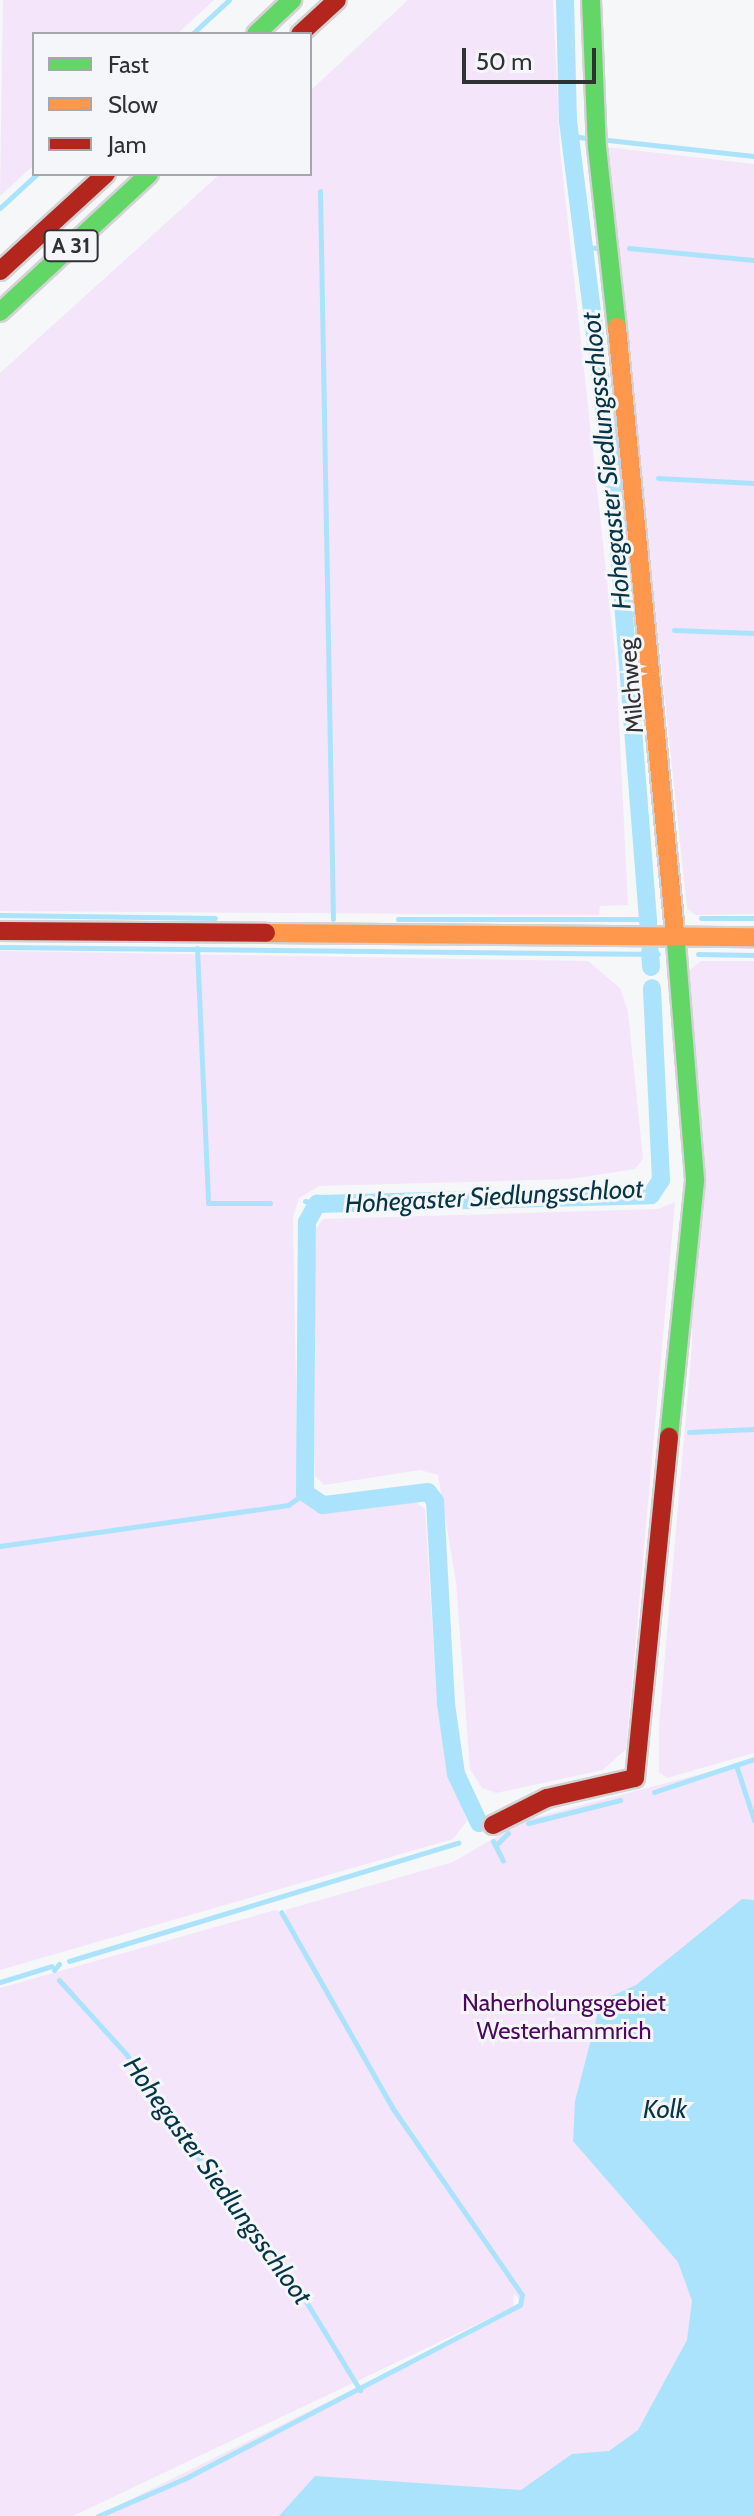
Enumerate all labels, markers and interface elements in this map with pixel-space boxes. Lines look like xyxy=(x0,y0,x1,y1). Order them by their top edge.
legend xyxy=(32,32,312,176)
scale bar xyxy=(466,32,600,82)
text: 50 m xyxy=(476,47,532,76)
text: Fast xyxy=(108,50,149,79)
text: Slow xyxy=(108,90,158,119)
text: Jam xyxy=(108,130,146,159)
road number: A 31 xyxy=(43,228,99,264)
water label: Hohegaster Siedlungsschloot xyxy=(576,311,638,611)
street label: Milchweg xyxy=(613,637,649,735)
water label: Hohegaster Siedlungsschloot xyxy=(344,1174,644,1220)
park label: Naherholungsgebiet Westerhammrich xyxy=(462,1989,666,2045)
water label: Hohegaster Siedlungsschloot xyxy=(117,2051,317,2311)
water label: Kolk xyxy=(643,2094,687,2126)

